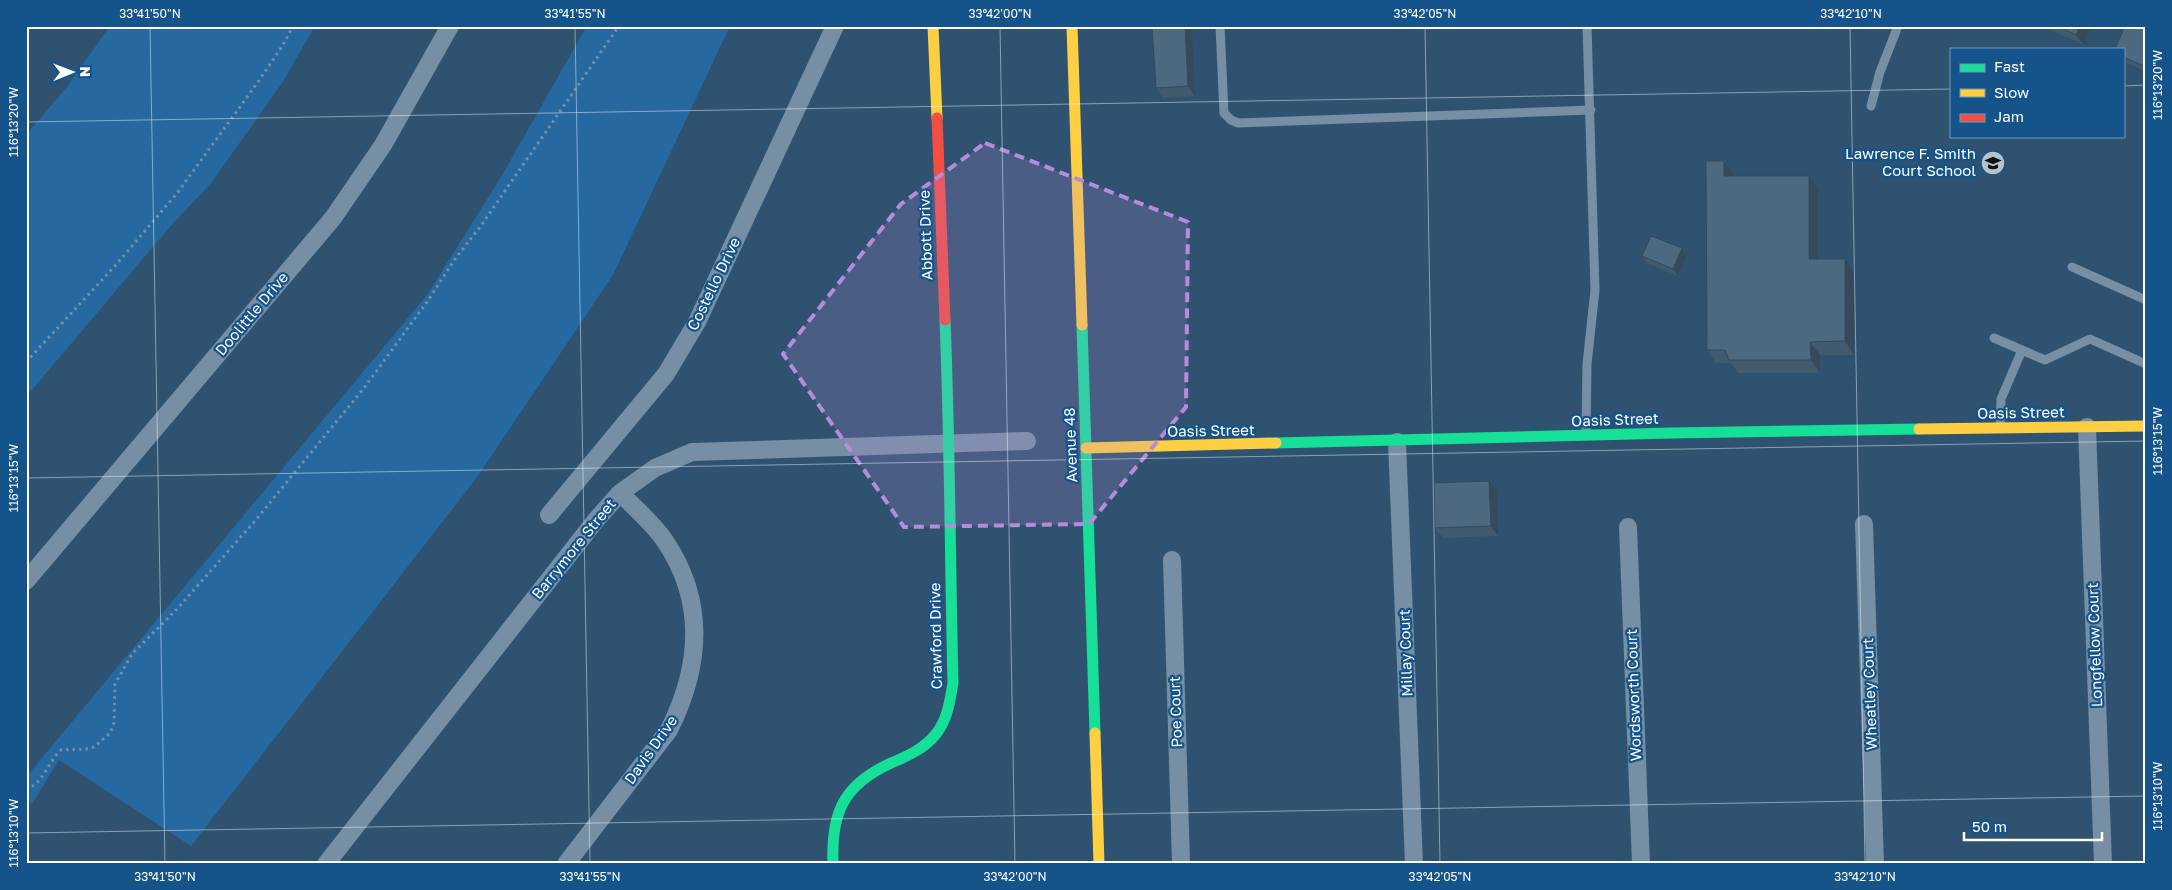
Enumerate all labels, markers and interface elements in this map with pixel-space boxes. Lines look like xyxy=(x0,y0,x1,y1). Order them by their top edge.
text: 33°41'50"N xyxy=(119,6,181,21)
text: 33°41'55"N xyxy=(544,6,606,21)
text: 33°42'00"N xyxy=(968,6,1032,21)
text: 33°42'05"N xyxy=(1394,6,1456,21)
text: 33°42'10"N xyxy=(1820,6,1882,21)
north arrow xyxy=(48,48,98,98)
legend xyxy=(1950,48,2124,138)
text: 116°13'20"W xyxy=(2150,50,2165,120)
text: Fast xyxy=(1994,57,2025,75)
text: N xyxy=(77,66,94,77)
text: Slow xyxy=(1994,83,2029,101)
text: 116°13'20"W xyxy=(6,87,21,157)
text: Jam xyxy=(1994,107,2024,125)
place label: Lawrence F. Smith Court School xyxy=(1845,144,1976,179)
school or university icon: Lawrence F. Smith Court School xyxy=(1980,150,2006,176)
street label: Abbott Drive xyxy=(914,189,936,280)
street label: Costello Drive xyxy=(683,234,744,333)
street label: Doolittle Drive xyxy=(211,268,292,359)
street label: Oasis Street xyxy=(1977,402,2065,422)
text: 116°13'15"W xyxy=(2150,406,2165,475)
street label: Avenue 48 xyxy=(1060,407,1080,483)
street label: Oasis Street xyxy=(1571,408,1659,430)
street label: Oasis Street xyxy=(1167,420,1255,440)
text: 116°13'15"W xyxy=(6,443,21,512)
street label: Barrymore Street xyxy=(527,495,619,602)
street label: Crawford Drive xyxy=(925,582,945,690)
street label: Longfellow Court xyxy=(2083,583,2105,708)
street label: Millay Court xyxy=(1394,609,1416,697)
street label: Wordsworth Court xyxy=(1622,629,1644,761)
street label: Wheatley Court xyxy=(1858,638,1880,750)
street label: Poe Court xyxy=(1165,676,1185,748)
street label: Davis Drive xyxy=(620,711,681,787)
text: 116°13'10"W xyxy=(2150,761,2165,830)
text: 116°13'10"W xyxy=(6,798,21,867)
scale bar xyxy=(1964,810,2102,842)
text: 50 m xyxy=(1972,817,2007,835)
text: 33°41'50"N xyxy=(134,869,196,884)
text: 33°41'55"N xyxy=(559,869,621,884)
text: 33°42'00"N xyxy=(983,869,1047,884)
text: 33°42'05"N xyxy=(1409,869,1471,884)
text: 33°42'10"N xyxy=(1834,869,1896,884)

